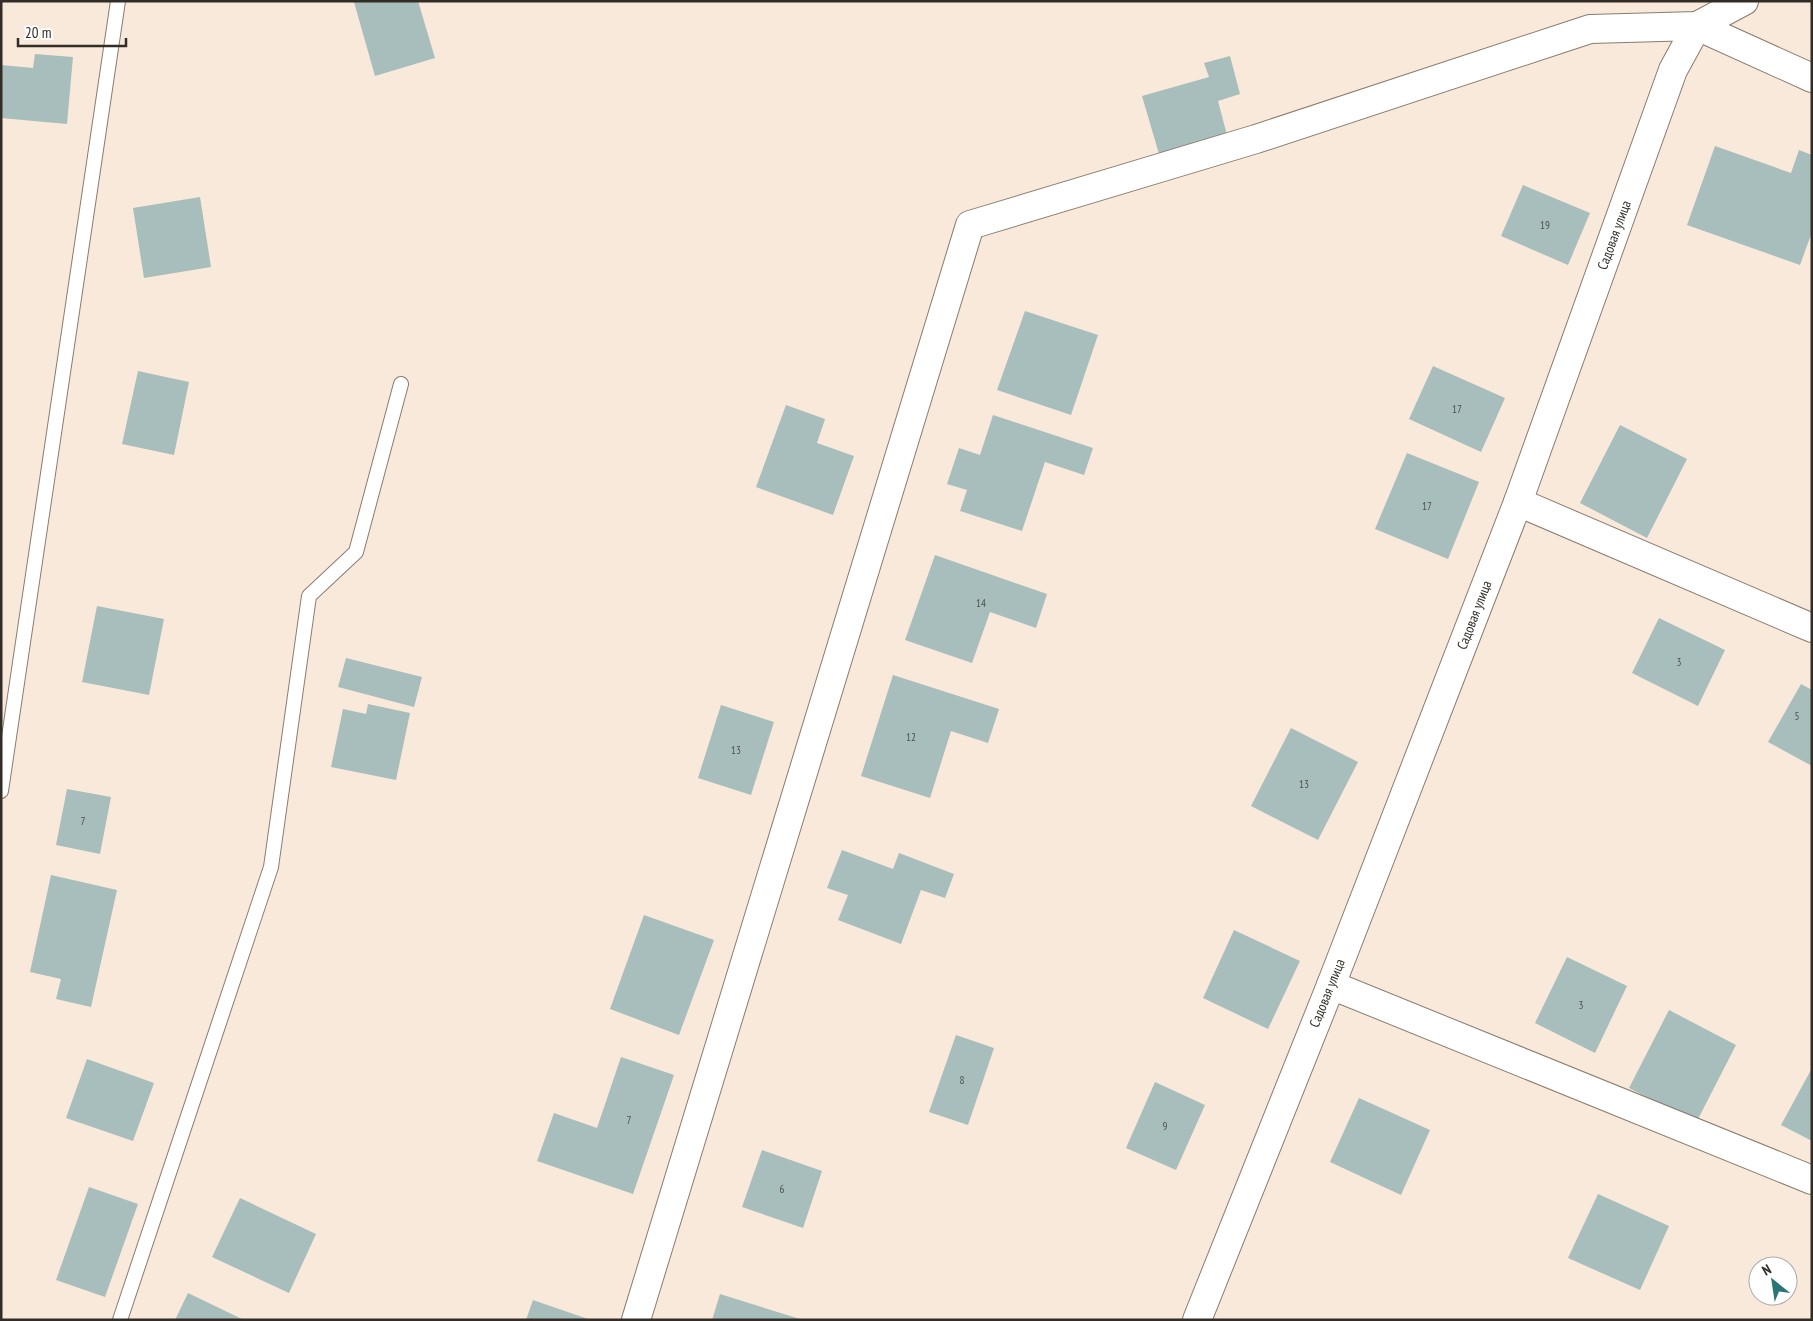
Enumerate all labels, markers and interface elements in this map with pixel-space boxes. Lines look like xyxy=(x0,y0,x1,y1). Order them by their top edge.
scale bar xyxy=(18,15,125,47)
text: 20 m xyxy=(25,23,51,42)
street label: Садовая улица xyxy=(1593,198,1635,272)
house number: 19 xyxy=(1540,218,1550,232)
house number: 17 xyxy=(1452,402,1462,416)
house number: 17 xyxy=(1422,499,1432,513)
street label: Садовая улица xyxy=(1453,578,1495,652)
house number: 14 xyxy=(976,596,986,610)
house number: 3 xyxy=(1677,655,1682,669)
house number: 5 xyxy=(1795,709,1800,723)
house number: 12 xyxy=(906,730,916,744)
house number: 13 xyxy=(731,743,741,757)
house number: 13 xyxy=(1299,777,1309,791)
house number: 7 xyxy=(81,814,86,828)
street label: Садовая улица xyxy=(1305,956,1349,1030)
house number: 3 xyxy=(1579,998,1584,1012)
house number: 8 xyxy=(960,1073,965,1087)
house number: 7 xyxy=(627,1113,632,1127)
house number: 9 xyxy=(1163,1119,1168,1133)
house number: 6 xyxy=(780,1182,785,1196)
north arrow xyxy=(1748,1256,1798,1306)
text: N xyxy=(1759,1260,1774,1279)

